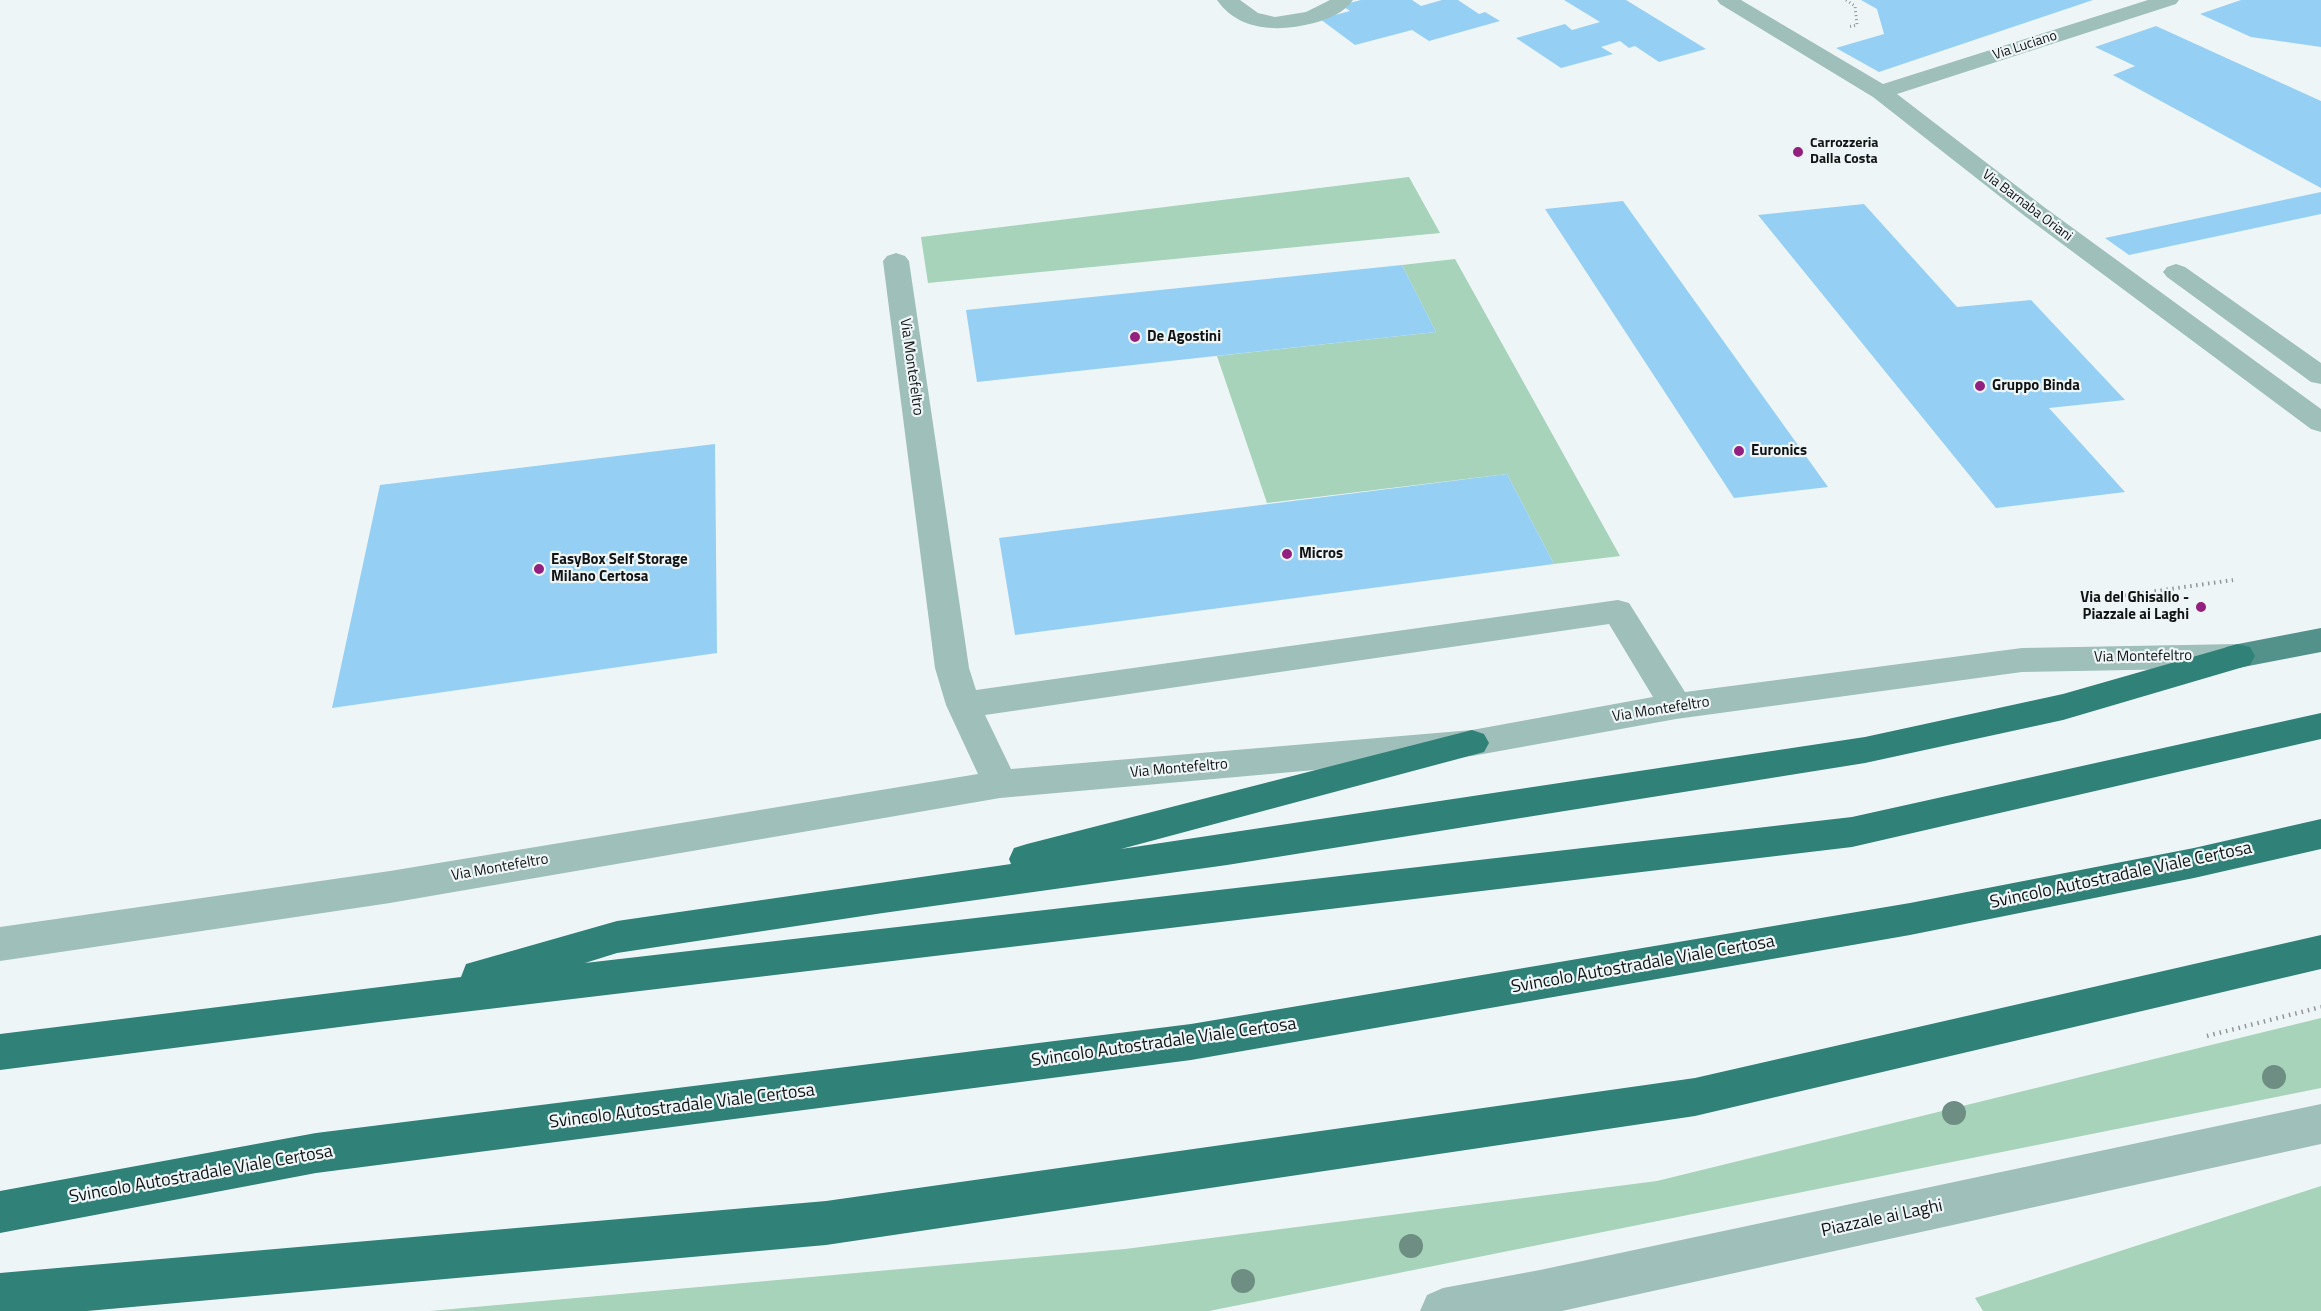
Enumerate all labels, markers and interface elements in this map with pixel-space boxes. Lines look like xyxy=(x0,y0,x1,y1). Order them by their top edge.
street label: Via Luciano xyxy=(1991,28,2059,64)
place label: Carrozzeria Dalla Costa xyxy=(1810,136,1878,168)
marker: Carrozzeria Dalla Costa xyxy=(1791,145,1805,159)
street label: Via Barnaba Oriani xyxy=(1979,167,2075,245)
street label: Via Montefeltro xyxy=(895,317,927,417)
place label: De Agostini xyxy=(1147,328,1221,346)
marker: De Agostini xyxy=(1128,330,1142,344)
place label: Gruppo Binda xyxy=(1992,377,2080,395)
marker: Gruppo Binda xyxy=(1973,379,1987,393)
place label: Euronics xyxy=(1751,442,1807,460)
marker: Euronics xyxy=(1732,444,1746,458)
place label: Micros xyxy=(1299,545,1343,563)
marker: Micros xyxy=(1280,547,1294,561)
place label: EasyBox Self Storage Milano Certosa xyxy=(551,551,688,586)
marker: EasyBox Self Storage Milano Certosa xyxy=(532,562,546,576)
place label: Via del Ghisallo - Piazzale ai Laghi xyxy=(2080,589,2189,624)
marker: Via del Ghisallo - Piazzale ai Laghi xyxy=(2194,600,2208,614)
street label: Via Montefeltro xyxy=(2094,647,2192,667)
street label: Via Montefeltro xyxy=(1611,693,1711,727)
street label: Via Montefeltro xyxy=(1129,756,1229,782)
street label: Svincolo Autostradale Viale Certosa xyxy=(1988,838,2254,914)
street label: Via Montefeltro xyxy=(450,851,550,885)
street label: Svincolo Autostradale Viale Certosa xyxy=(1510,931,1776,999)
street label: Svincolo Autostradale Viale Certosa xyxy=(1030,1014,1298,1072)
street label: Svincolo Autostradale Viale Certosa xyxy=(548,1080,816,1134)
street label: Svincolo Autostradale Viale Certosa xyxy=(68,1141,334,1209)
street label: Piazzale ai Laghi xyxy=(1819,1196,1945,1242)

